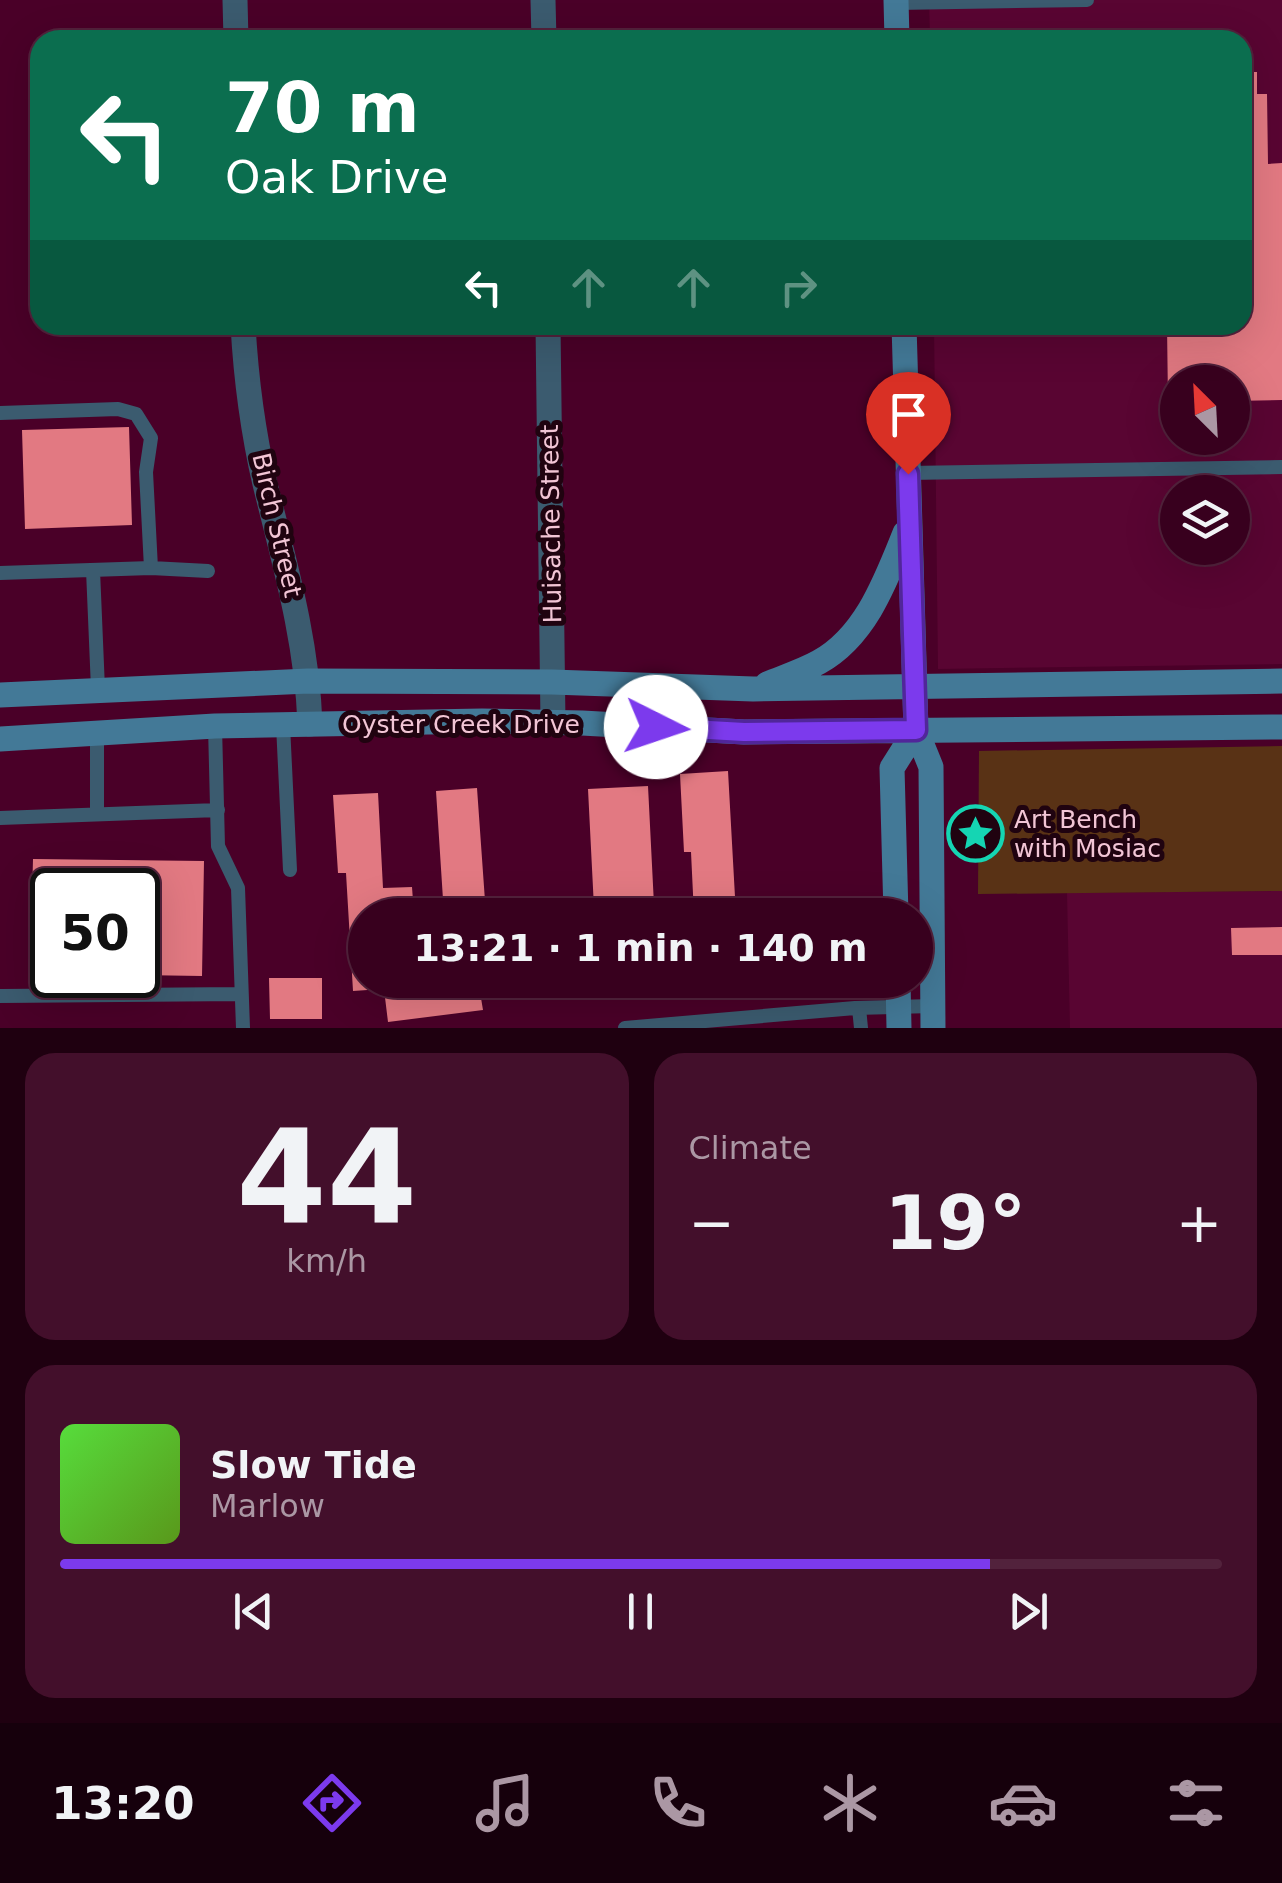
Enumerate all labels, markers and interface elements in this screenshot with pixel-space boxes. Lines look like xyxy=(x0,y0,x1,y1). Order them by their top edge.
text: 70 m xyxy=(225,67,420,149)
icon: left xyxy=(60,70,190,200)
text: Oak Drive xyxy=(225,151,448,204)
icon: left xyxy=(456,260,511,315)
icon: ahead xyxy=(561,260,616,315)
icon: ahead xyxy=(666,260,721,315)
icon: right xyxy=(771,260,826,315)
north arrow xyxy=(1160,365,1250,455)
map controls xyxy=(1160,365,1250,565)
pin xyxy=(866,372,951,475)
icon: arrive xyxy=(881,387,936,442)
street label: Huisache Street xyxy=(535,424,567,624)
street label: Birch Street xyxy=(246,450,308,600)
button: layers xyxy=(1160,475,1250,565)
position arrow xyxy=(604,675,708,779)
street label: Oyster Creek Drive xyxy=(342,710,580,739)
place icon: Art Bench with Mosiac xyxy=(945,803,1005,863)
place label: Art Bench with Mosiac xyxy=(1014,805,1161,863)
speed limit sign: 50 xyxy=(30,868,160,998)
text: 13:21 · 1 min · 140 m xyxy=(413,926,868,970)
text: 44 xyxy=(236,1101,417,1253)
text: Climate xyxy=(689,1129,812,1167)
text: 19° xyxy=(884,1179,1026,1267)
text: − xyxy=(689,1191,735,1255)
text: + xyxy=(1176,1191,1222,1255)
text: km/h xyxy=(286,1242,367,1280)
text: Slow Tide xyxy=(210,1443,417,1487)
text: Marlow xyxy=(210,1487,325,1525)
icon: previous xyxy=(226,1584,281,1639)
icon: pause xyxy=(613,1584,668,1639)
icon: next xyxy=(1001,1584,1056,1639)
icon: directions xyxy=(297,1768,367,1838)
icon: music xyxy=(470,1768,540,1838)
icon: phone xyxy=(643,1768,713,1838)
icon: climate xyxy=(815,1768,885,1838)
icon: car xyxy=(988,1768,1058,1838)
icon: filters xyxy=(1161,1768,1231,1838)
text: 13:20 xyxy=(51,1777,195,1830)

